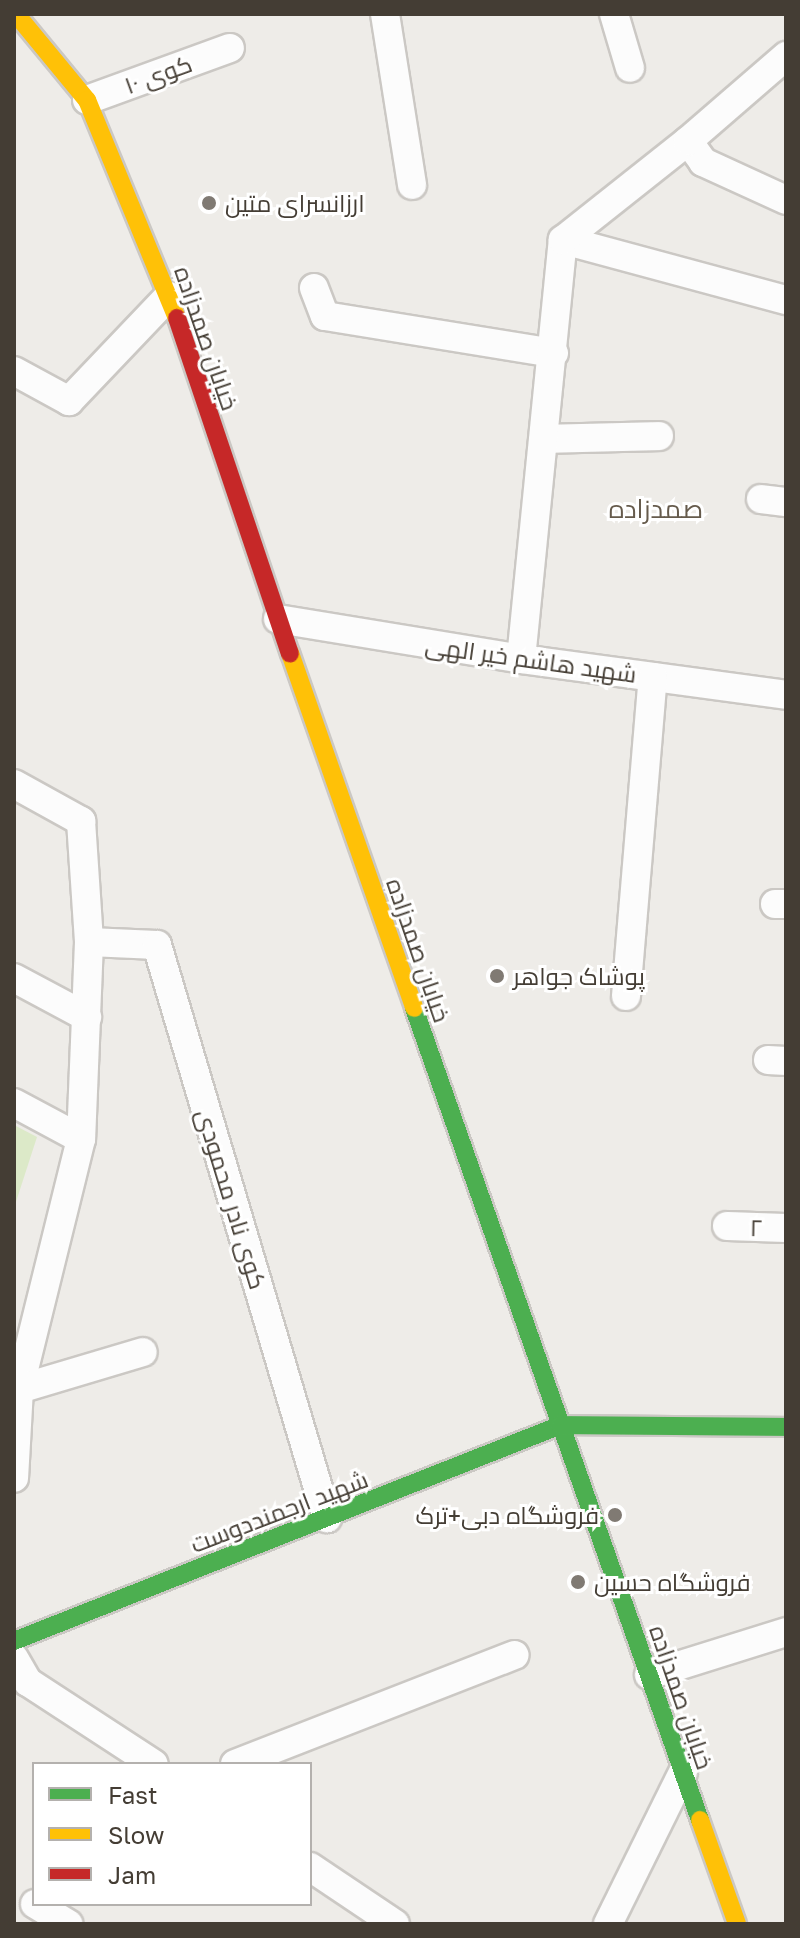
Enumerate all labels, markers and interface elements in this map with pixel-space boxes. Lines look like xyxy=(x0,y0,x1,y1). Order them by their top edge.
street label: کوی ۱۰ xyxy=(120,49,196,99)
place label: ارزانسرای متین xyxy=(225,189,365,217)
marker: ارزانسرای متین xyxy=(200,194,218,212)
street label: خیابان صمدزاده xyxy=(169,262,245,414)
district label: صمدزاده xyxy=(609,493,703,525)
street label: شهید هاشم خیر الهی xyxy=(423,630,639,688)
street label: خیابان صمدزاده xyxy=(381,874,457,1026)
place label: پوشاک جواهر xyxy=(513,962,645,990)
marker: پوشاک جواهر xyxy=(488,967,506,985)
street label: کوی نادر محمودی xyxy=(191,1105,273,1293)
street label: ۲ xyxy=(749,1212,763,1242)
street label: شهید ارجمنددوست xyxy=(186,1464,372,1558)
place label: فروشگاه دبی+ترک xyxy=(415,1501,599,1529)
marker: فروشگاه دبی+ترک xyxy=(606,1506,624,1524)
place label: فروشگاه حسین xyxy=(594,1568,751,1596)
marker: فروشگاه حسین xyxy=(569,1573,587,1591)
street label: خیابان صمدزاده xyxy=(644,1621,720,1773)
legend xyxy=(32,1762,312,1906)
text: Fast xyxy=(108,1780,158,1809)
text: Slow xyxy=(108,1820,164,1849)
text: Jam xyxy=(108,1860,156,1889)

